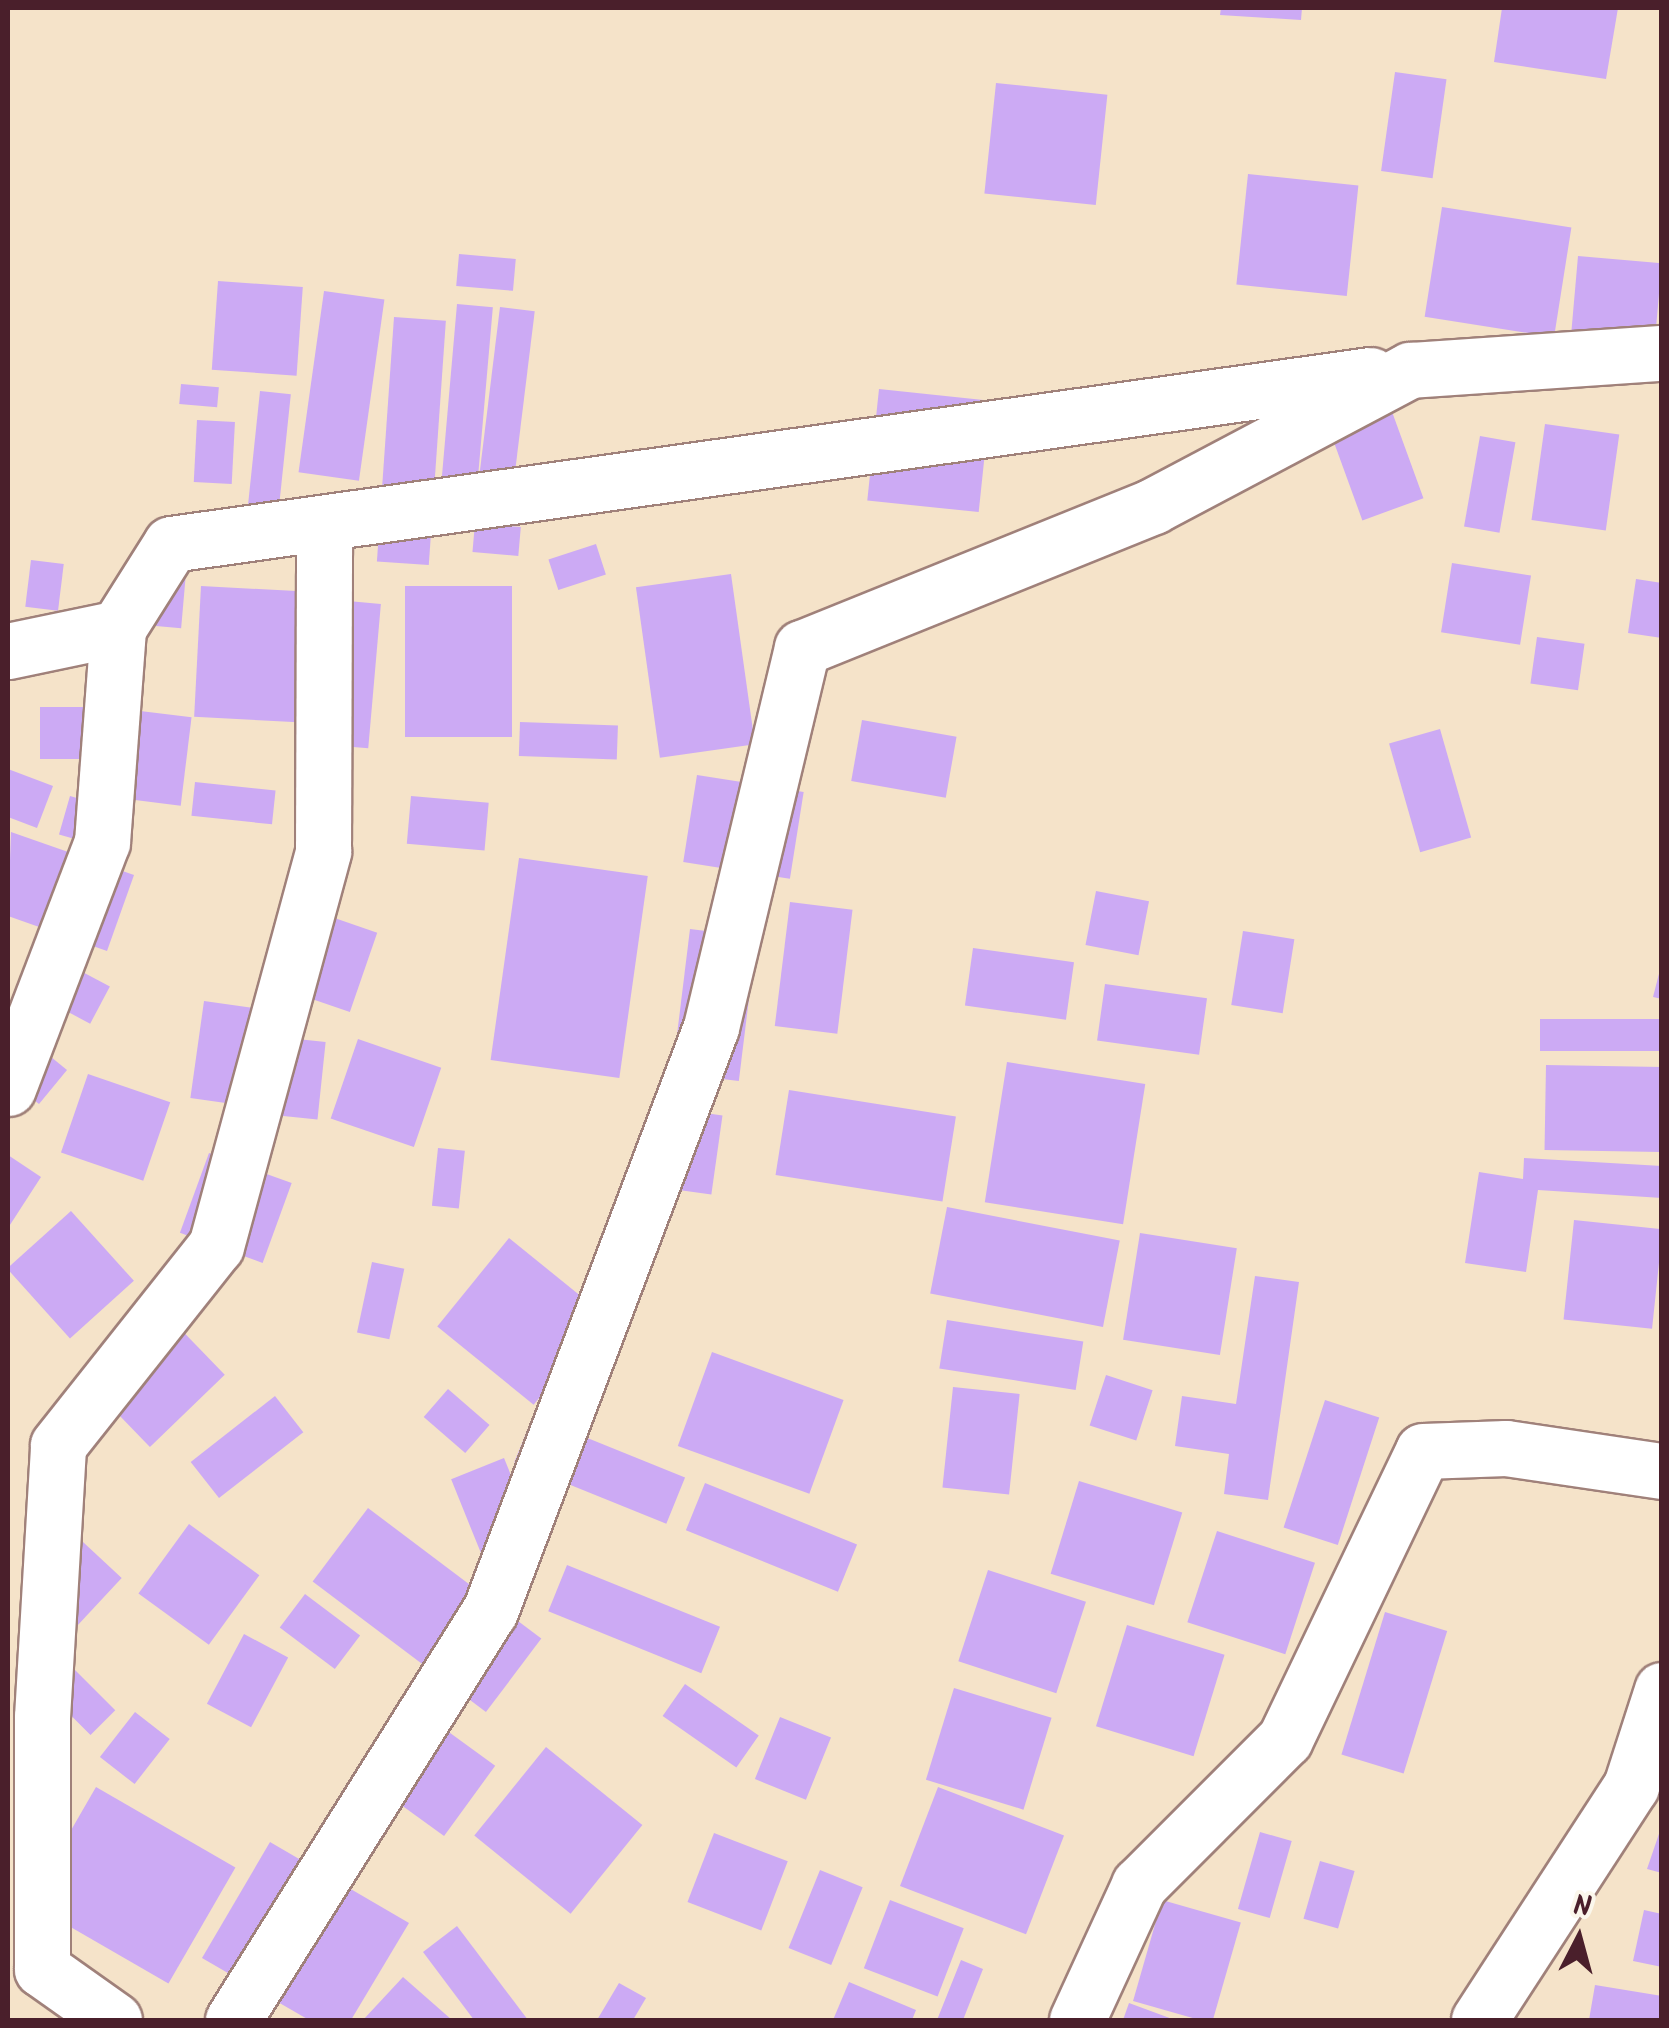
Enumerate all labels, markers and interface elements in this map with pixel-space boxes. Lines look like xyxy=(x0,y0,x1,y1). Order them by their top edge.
text: N xyxy=(1571,1884,1593,1931)
north arrow xyxy=(1529,1888,1629,1988)

